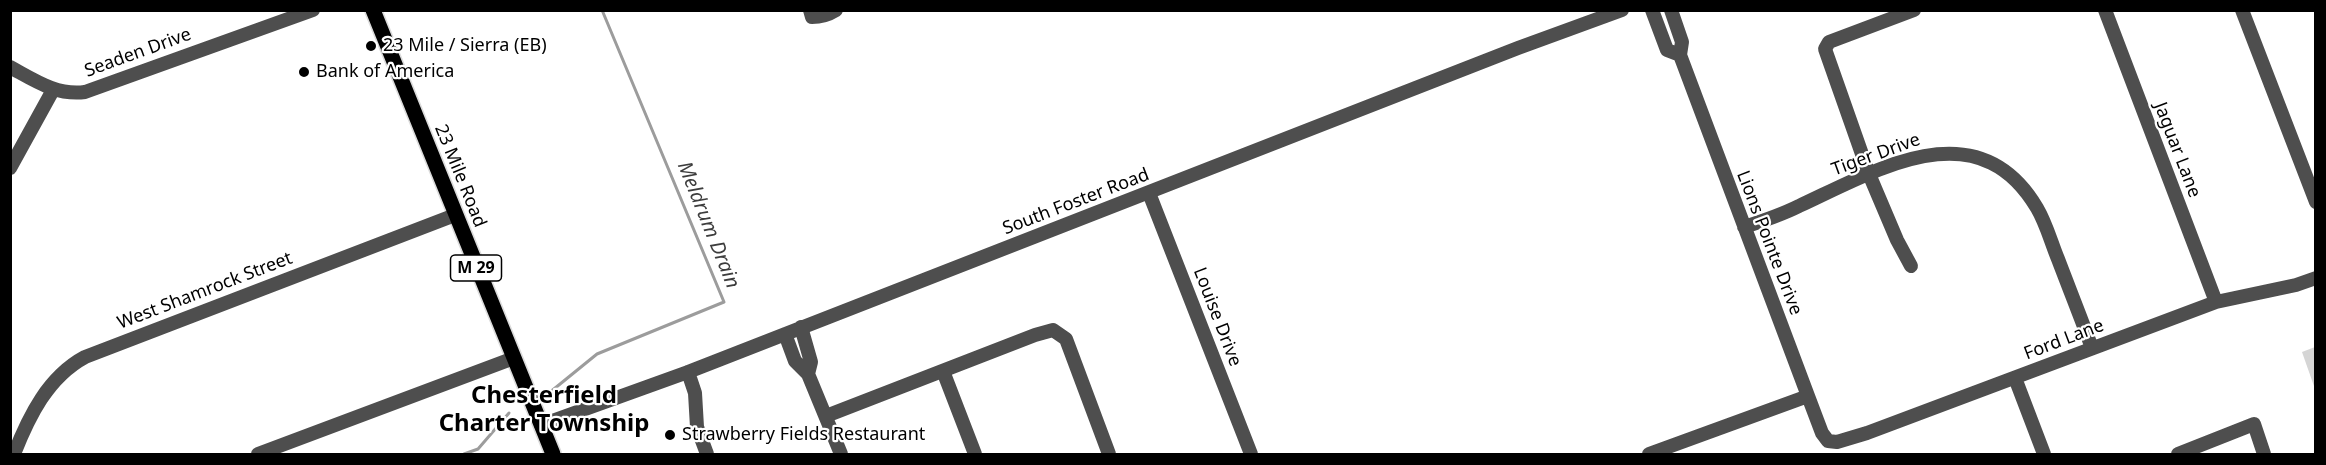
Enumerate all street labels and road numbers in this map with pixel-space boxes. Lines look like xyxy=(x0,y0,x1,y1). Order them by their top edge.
street label: Seaden Drive xyxy=(82,24,194,82)
street label: Jaguar Lane xyxy=(2149,99,2205,201)
street label: 23 Mile Road xyxy=(430,121,490,231)
street label: Tiger Drive xyxy=(1829,129,1923,181)
street label: South Foster Road xyxy=(1000,164,1152,240)
street label: Lions Pointe Drive xyxy=(1732,168,1806,318)
street label: West Shamrock Street xyxy=(115,248,295,334)
road number: M 29 xyxy=(450,255,502,281)
street label: Louise Drive xyxy=(1188,265,1246,369)
street label: Ford Lane xyxy=(2021,315,2107,365)

